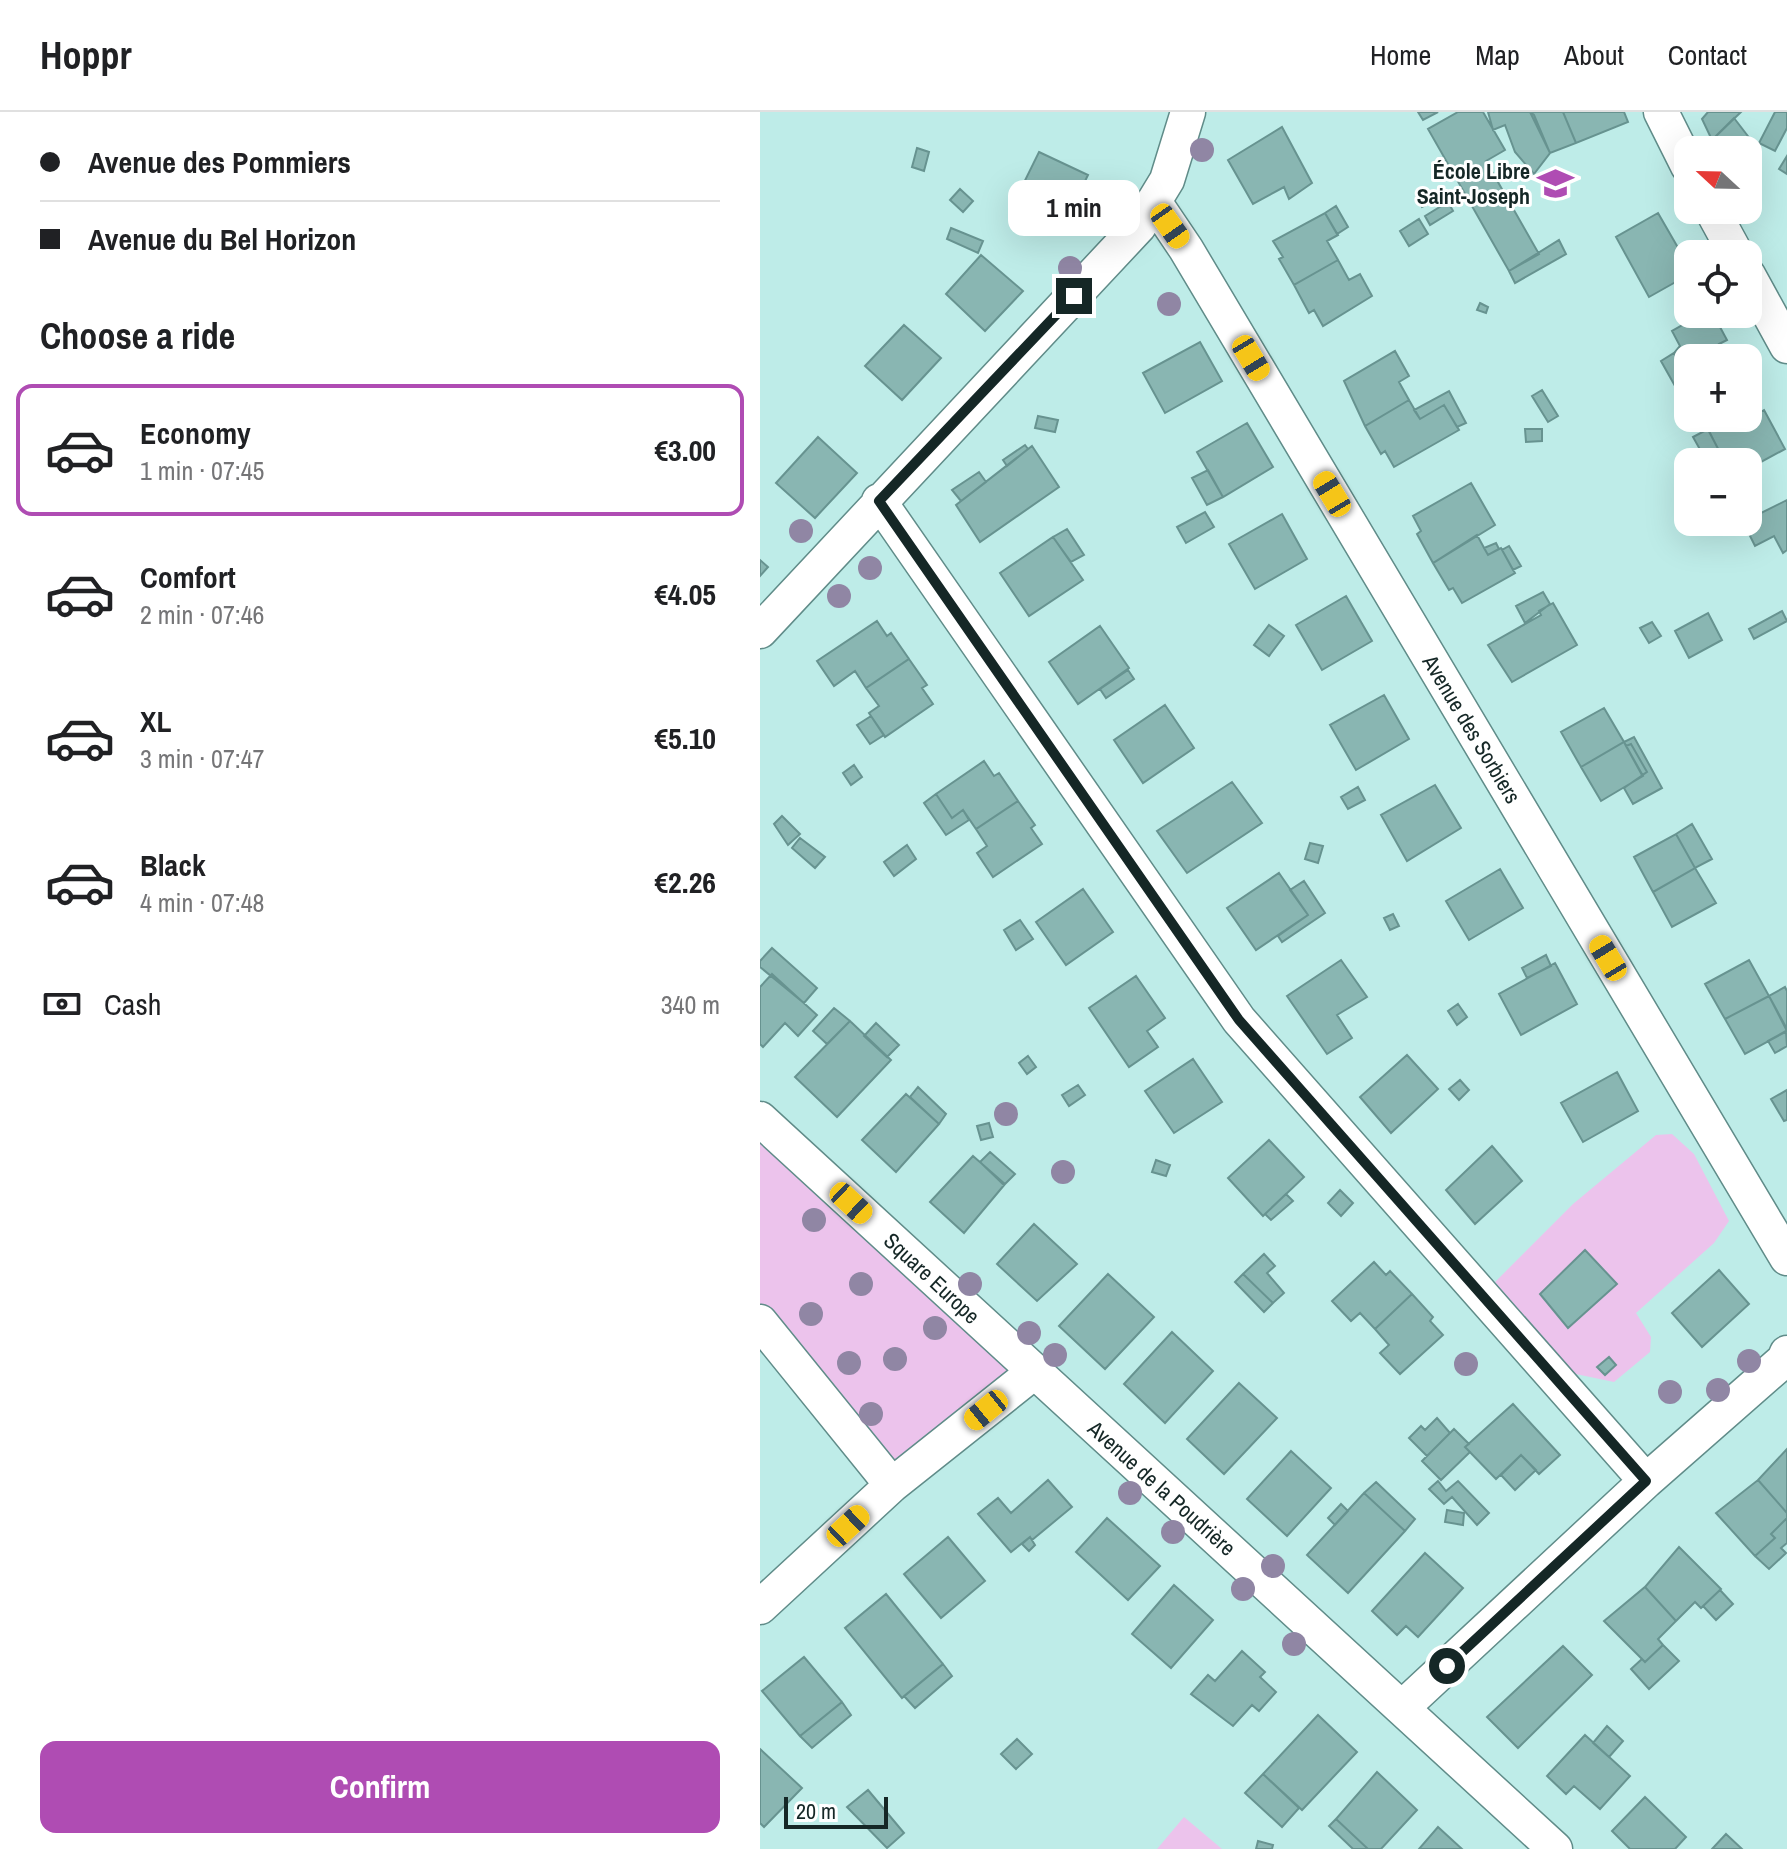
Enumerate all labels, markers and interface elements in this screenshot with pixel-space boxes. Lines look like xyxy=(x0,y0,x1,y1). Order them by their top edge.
text: Hoppr xyxy=(40,30,132,81)
text: Home xyxy=(1370,36,1431,74)
text: Map xyxy=(1475,36,1520,74)
text: About xyxy=(1564,36,1624,74)
text: Contact xyxy=(1668,36,1747,74)
north arrow xyxy=(1674,136,1762,224)
map controls xyxy=(1674,136,1762,536)
text: Avenue des Pommiers xyxy=(88,142,351,182)
place label: École Libre Saint-Joseph xyxy=(1417,156,1530,211)
school or university icon: École Libre Saint-Joseph xyxy=(1537,165,1575,203)
callout: 1 min xyxy=(1008,180,1140,236)
text: 1 min xyxy=(1046,190,1102,225)
car xyxy=(1146,199,1194,253)
text: Avenue du Bel Horizon xyxy=(88,219,356,259)
button: locate xyxy=(1674,240,1762,328)
route end xyxy=(1056,278,1092,314)
text: Choose a ride xyxy=(40,312,235,360)
car xyxy=(1228,331,1274,385)
button: + xyxy=(1674,344,1762,432)
text: Economy xyxy=(140,413,251,453)
icon: car xyxy=(44,414,116,486)
text: €3.00 xyxy=(654,430,716,470)
button: − xyxy=(1674,448,1762,536)
text: 1 min · 07:45 xyxy=(140,453,264,488)
car xyxy=(1309,467,1355,521)
text: Comfort xyxy=(140,557,236,597)
icon: car xyxy=(44,558,116,630)
text: €4.05 xyxy=(654,574,716,614)
text: 2 min · 07:46 xyxy=(140,597,264,632)
street label: Avenue des Sorbiers xyxy=(1415,648,1528,809)
text: XL xyxy=(140,701,171,741)
icon: car xyxy=(44,702,116,774)
text: €5.10 xyxy=(654,718,716,758)
text: 3 min · 07:47 xyxy=(140,741,264,776)
text: Black xyxy=(140,845,206,885)
icon: car xyxy=(44,846,116,918)
text: €2.26 xyxy=(654,862,716,902)
text: 4 min · 07:48 xyxy=(140,885,264,920)
car xyxy=(1585,931,1631,985)
icon: cash xyxy=(40,982,84,1026)
text: Cash xyxy=(104,984,161,1024)
text: 340 m xyxy=(661,987,720,1022)
car xyxy=(825,1178,877,1228)
street label: Square Europe xyxy=(877,1226,987,1330)
car xyxy=(960,1386,1012,1434)
street label: Avenue de la Poudrière xyxy=(1081,1413,1242,1562)
car xyxy=(822,1501,874,1551)
route start xyxy=(1429,1648,1465,1684)
button: Confirm xyxy=(40,1741,720,1833)
scale bar xyxy=(784,1793,888,1829)
text: 20 m xyxy=(796,1796,836,1826)

